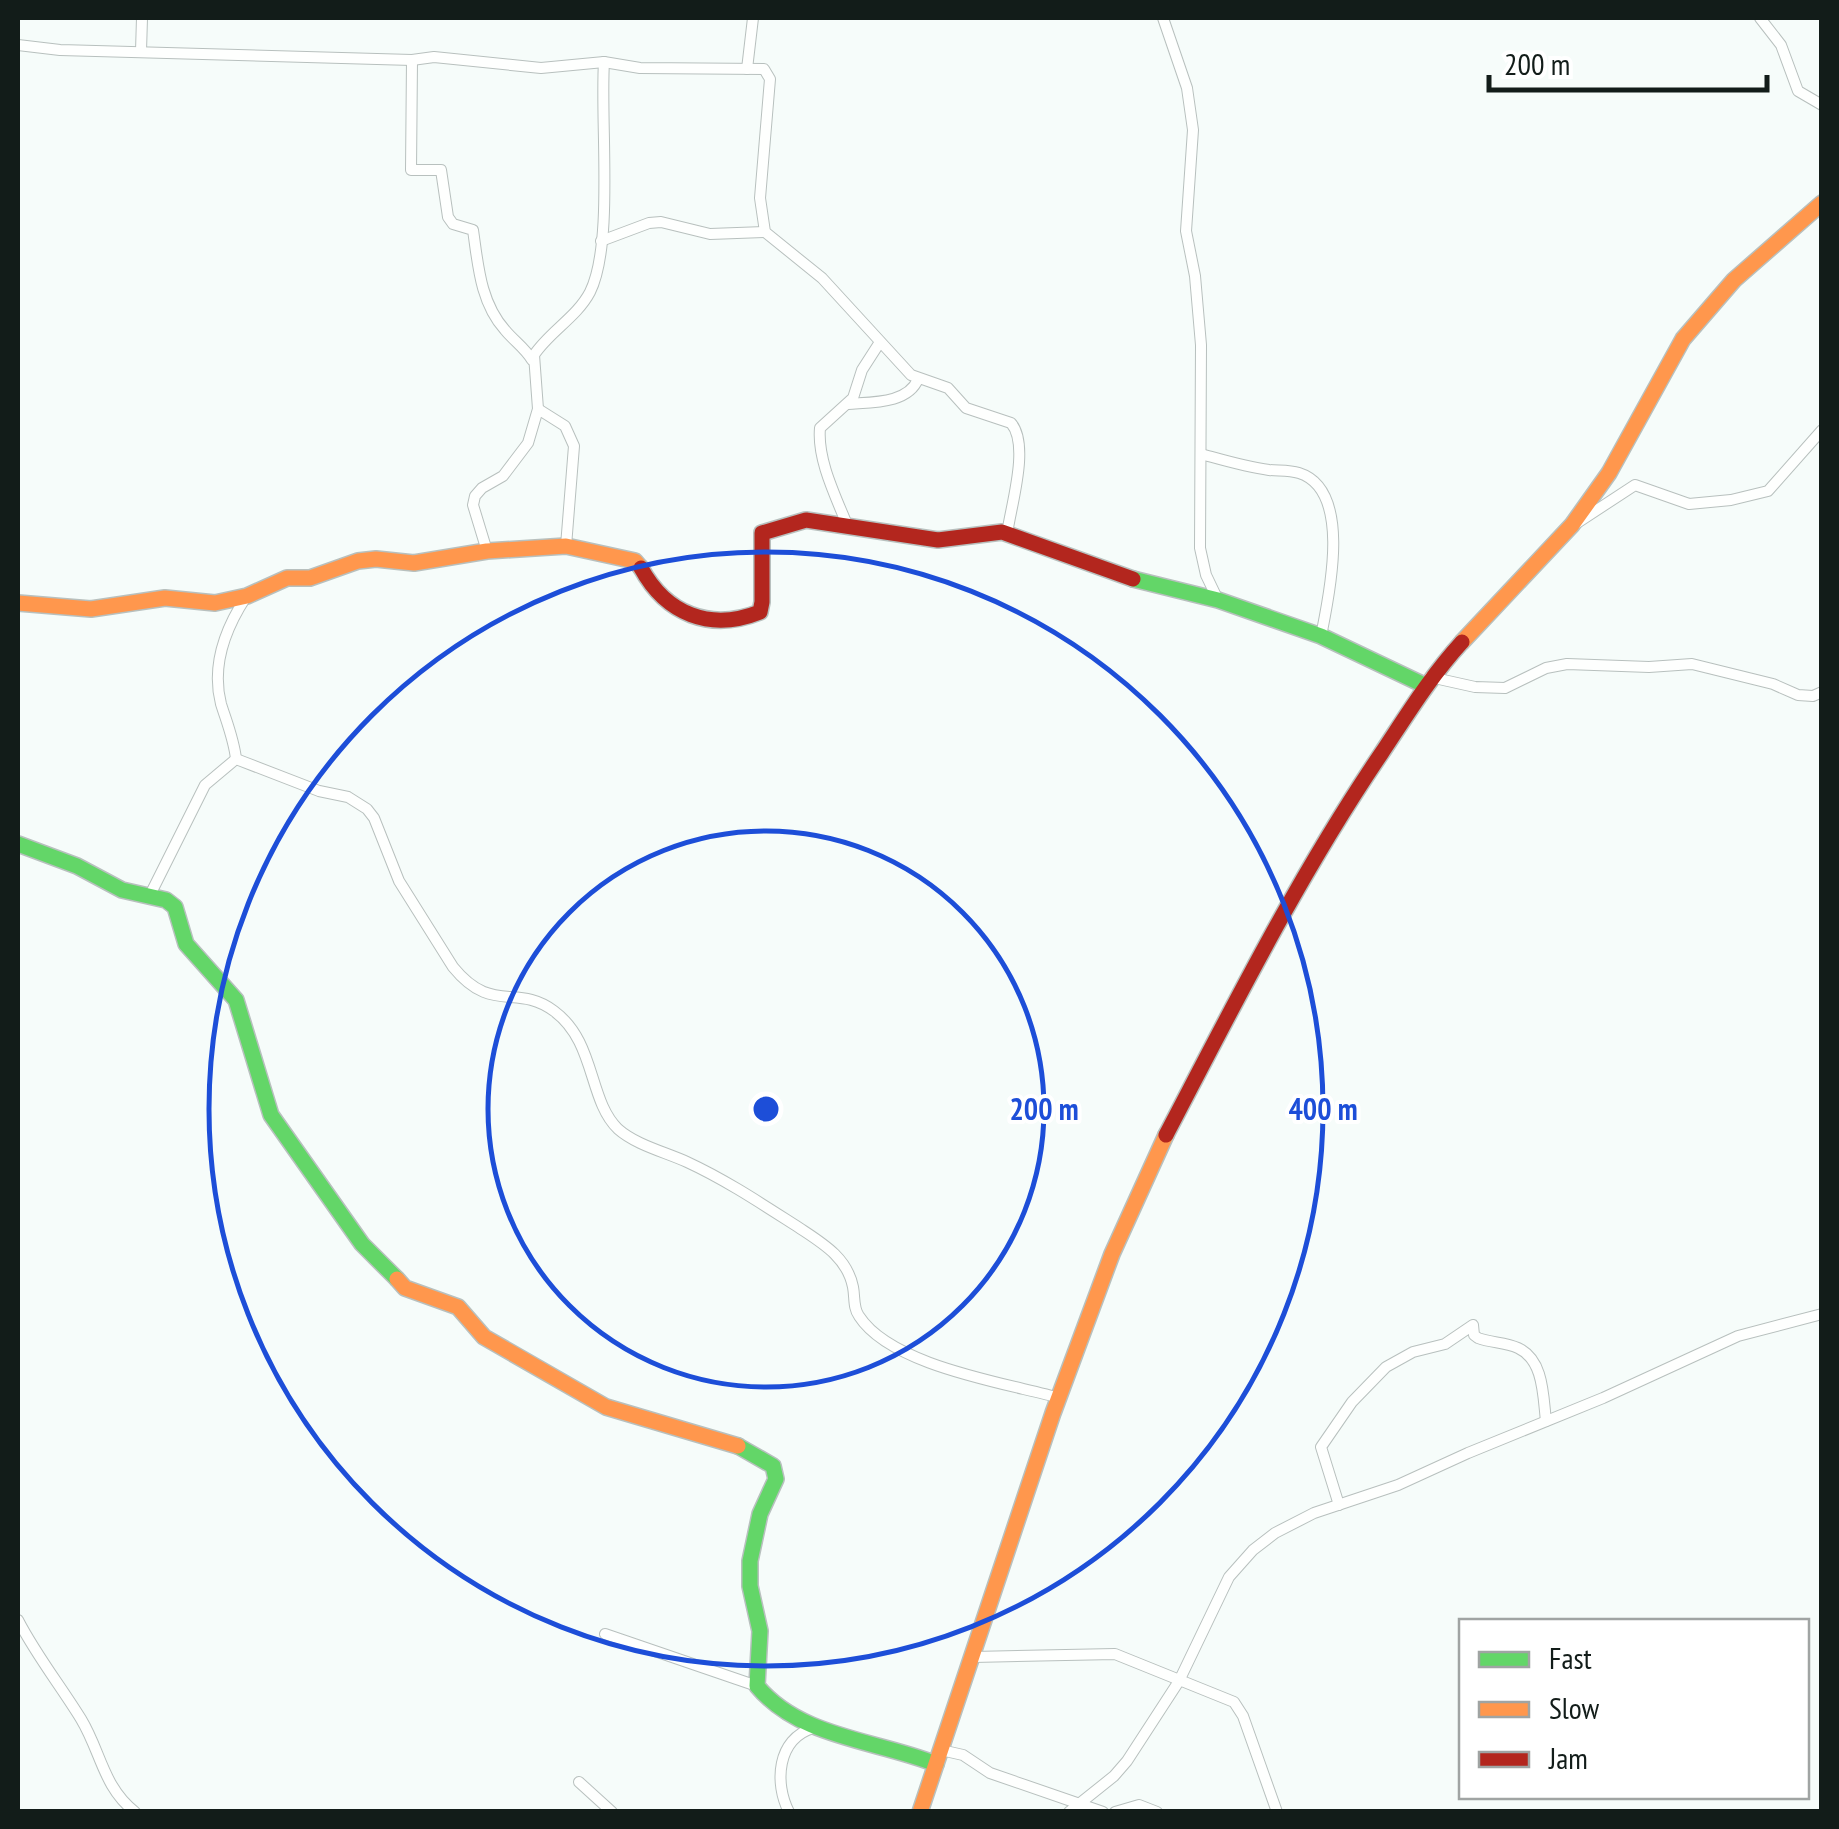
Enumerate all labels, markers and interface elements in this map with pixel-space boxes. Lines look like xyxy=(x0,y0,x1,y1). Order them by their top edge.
scale bar xyxy=(1489,30,1766,92)
text: 200 m xyxy=(1504,44,1570,83)
text: 200 m xyxy=(1009,1089,1079,1128)
text: 400 m xyxy=(1288,1089,1358,1128)
centre of rings xyxy=(748,1091,784,1127)
legend xyxy=(1459,1619,1809,1799)
text: Fast xyxy=(1549,1638,1593,1677)
text: Slow xyxy=(1549,1688,1600,1727)
text: Jam xyxy=(1548,1738,1588,1777)

